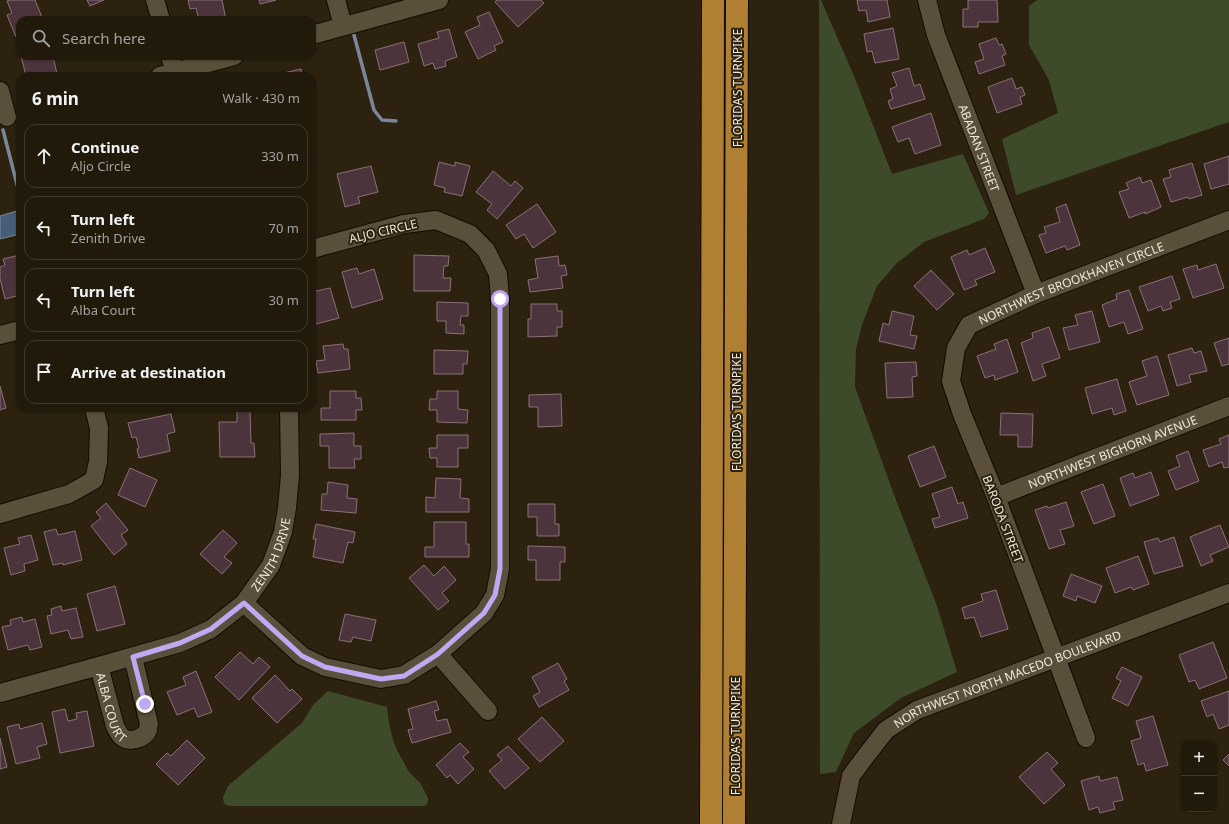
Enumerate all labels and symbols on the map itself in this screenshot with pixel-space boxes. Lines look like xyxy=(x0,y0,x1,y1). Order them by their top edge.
street label: FLORIDA'S TURNPIKE xyxy=(729,29,746,147)
street label: ABADAN STREET xyxy=(955,102,1004,194)
street label: ALJO CIRCLE xyxy=(347,215,419,247)
street label: NORTHWEST BROOKHAVEN CIRCLE xyxy=(975,237,1166,328)
route start xyxy=(491,290,509,308)
street label: FLORIDA'S TURNPIKE xyxy=(728,353,745,471)
street label: NORTHWEST BIGHORN AVENUE xyxy=(1025,411,1199,492)
street label: BARODA STREET xyxy=(979,473,1028,565)
street label: ZENITH DRIVE xyxy=(247,517,294,595)
street label: NORTHWEST NORTH MACEDO BOULEVARD xyxy=(890,626,1124,732)
street label: ALBA COURT xyxy=(93,670,131,746)
street label: FLORIDA'S TURNPIKE xyxy=(727,677,744,795)
route end xyxy=(136,695,154,713)

